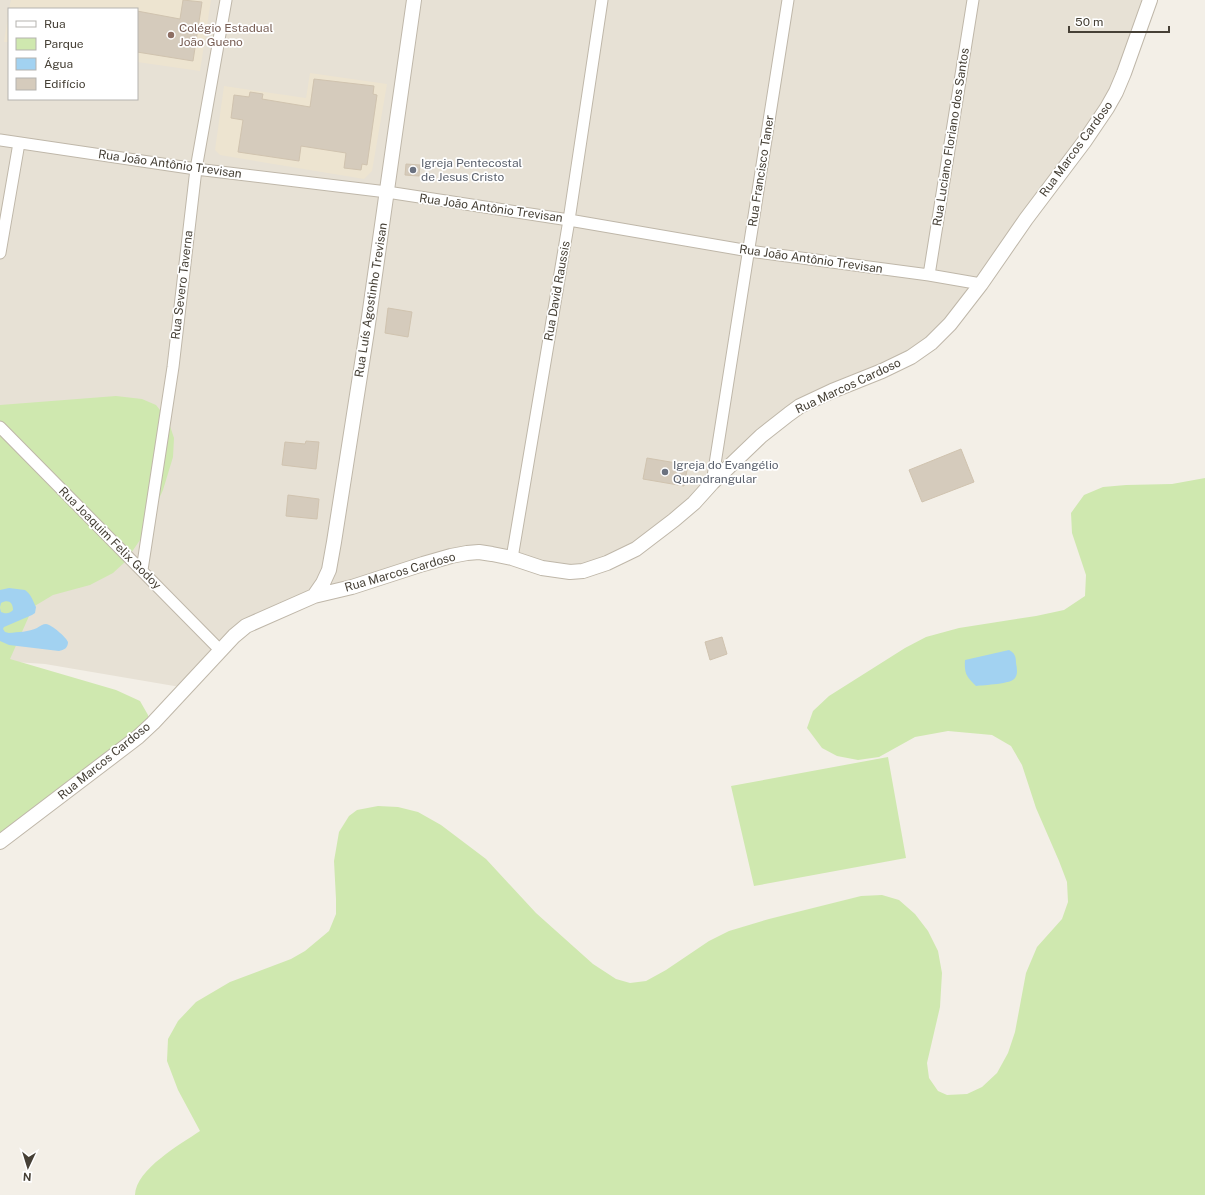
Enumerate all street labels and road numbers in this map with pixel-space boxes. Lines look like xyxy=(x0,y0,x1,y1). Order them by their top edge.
street label: Rua Luciano Floriano dos Santos xyxy=(930,47,972,227)
street label: Rua Marcos Cardoso xyxy=(1037,98,1115,200)
street label: Rua Francisco Taner xyxy=(745,114,777,228)
street label: Rua João Antônio Trevisan xyxy=(97,147,243,181)
street label: Rua João Antônio Trevisan xyxy=(418,191,564,225)
street label: Rua Luís Agostinho Trevisan xyxy=(352,222,390,378)
street label: Rua Severo Taverna xyxy=(168,230,196,340)
street label: Rua David Raussis xyxy=(541,240,573,342)
street label: Rua João Antônio Trevisan xyxy=(738,242,884,276)
street label: Rua Marcos Cardoso xyxy=(793,355,903,417)
street label: Rua Joaquim Felix Godoy xyxy=(56,484,164,592)
street label: Rua Marcos Cardoso xyxy=(343,549,457,595)
street label: Rua Marcos Cardoso xyxy=(55,719,153,803)

